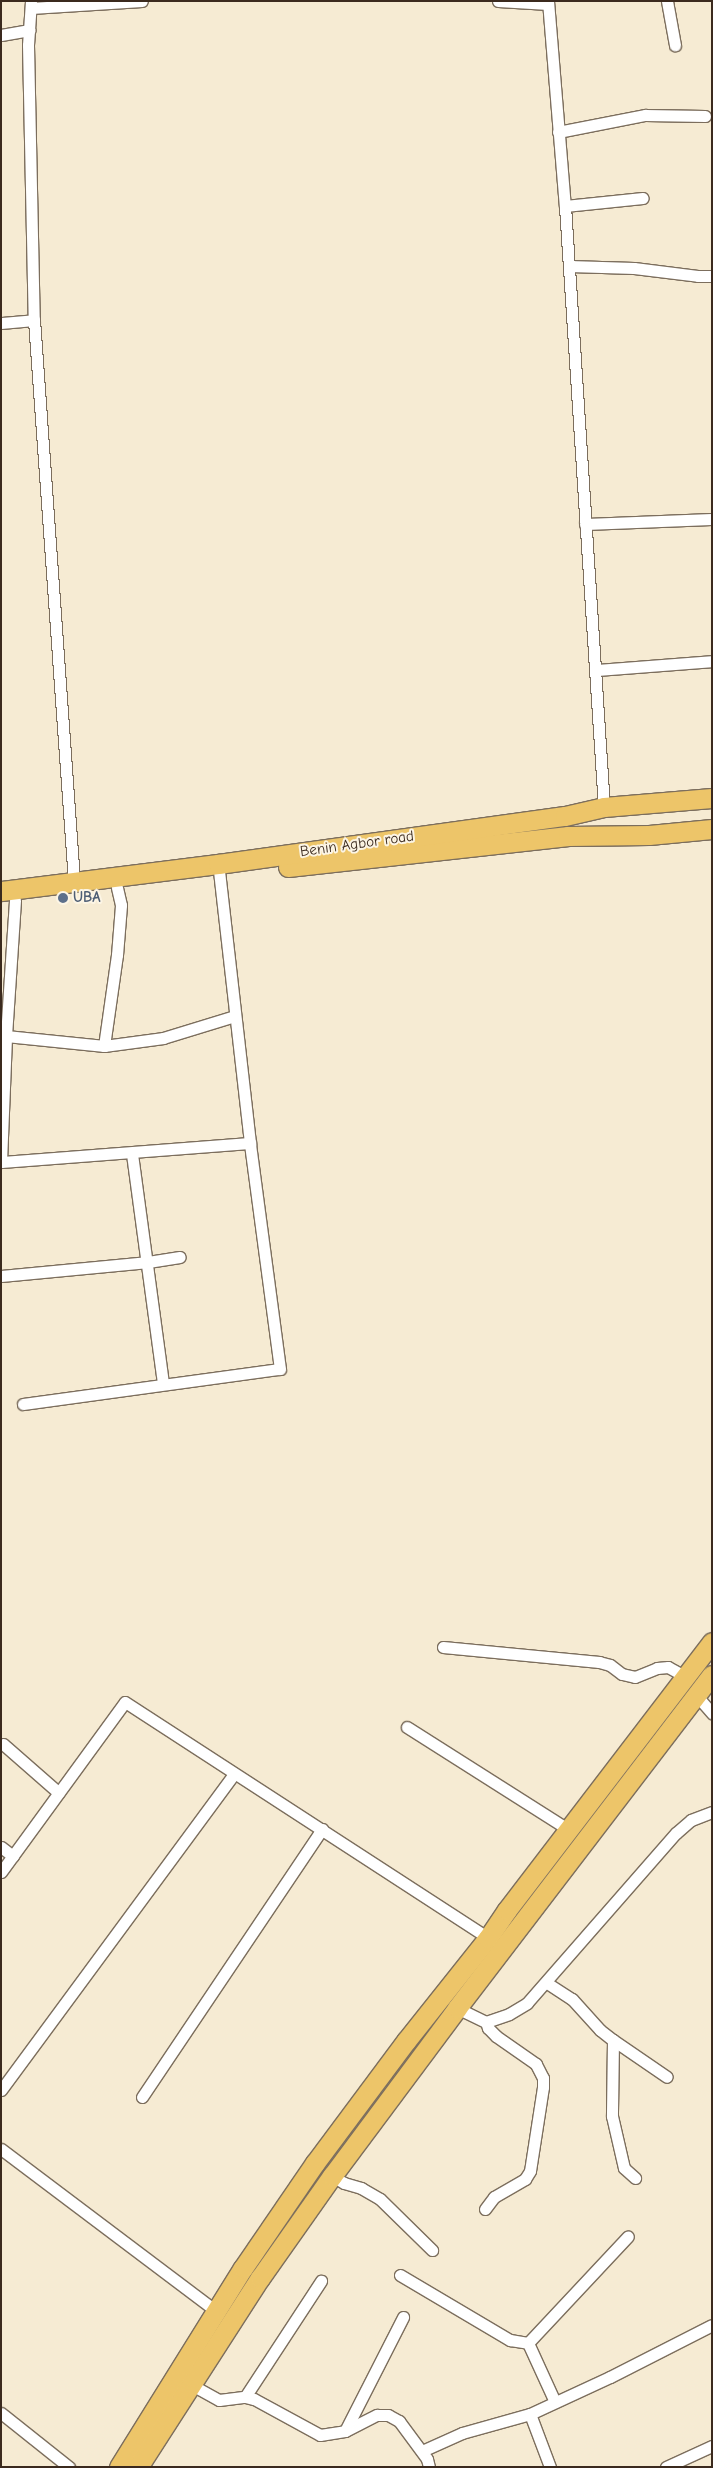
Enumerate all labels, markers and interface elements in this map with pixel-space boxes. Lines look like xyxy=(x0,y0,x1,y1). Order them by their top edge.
street label: Benin Agbor road xyxy=(299,827,415,861)
place label: UBA xyxy=(73,889,100,907)
marker: UBA xyxy=(57,892,69,904)

